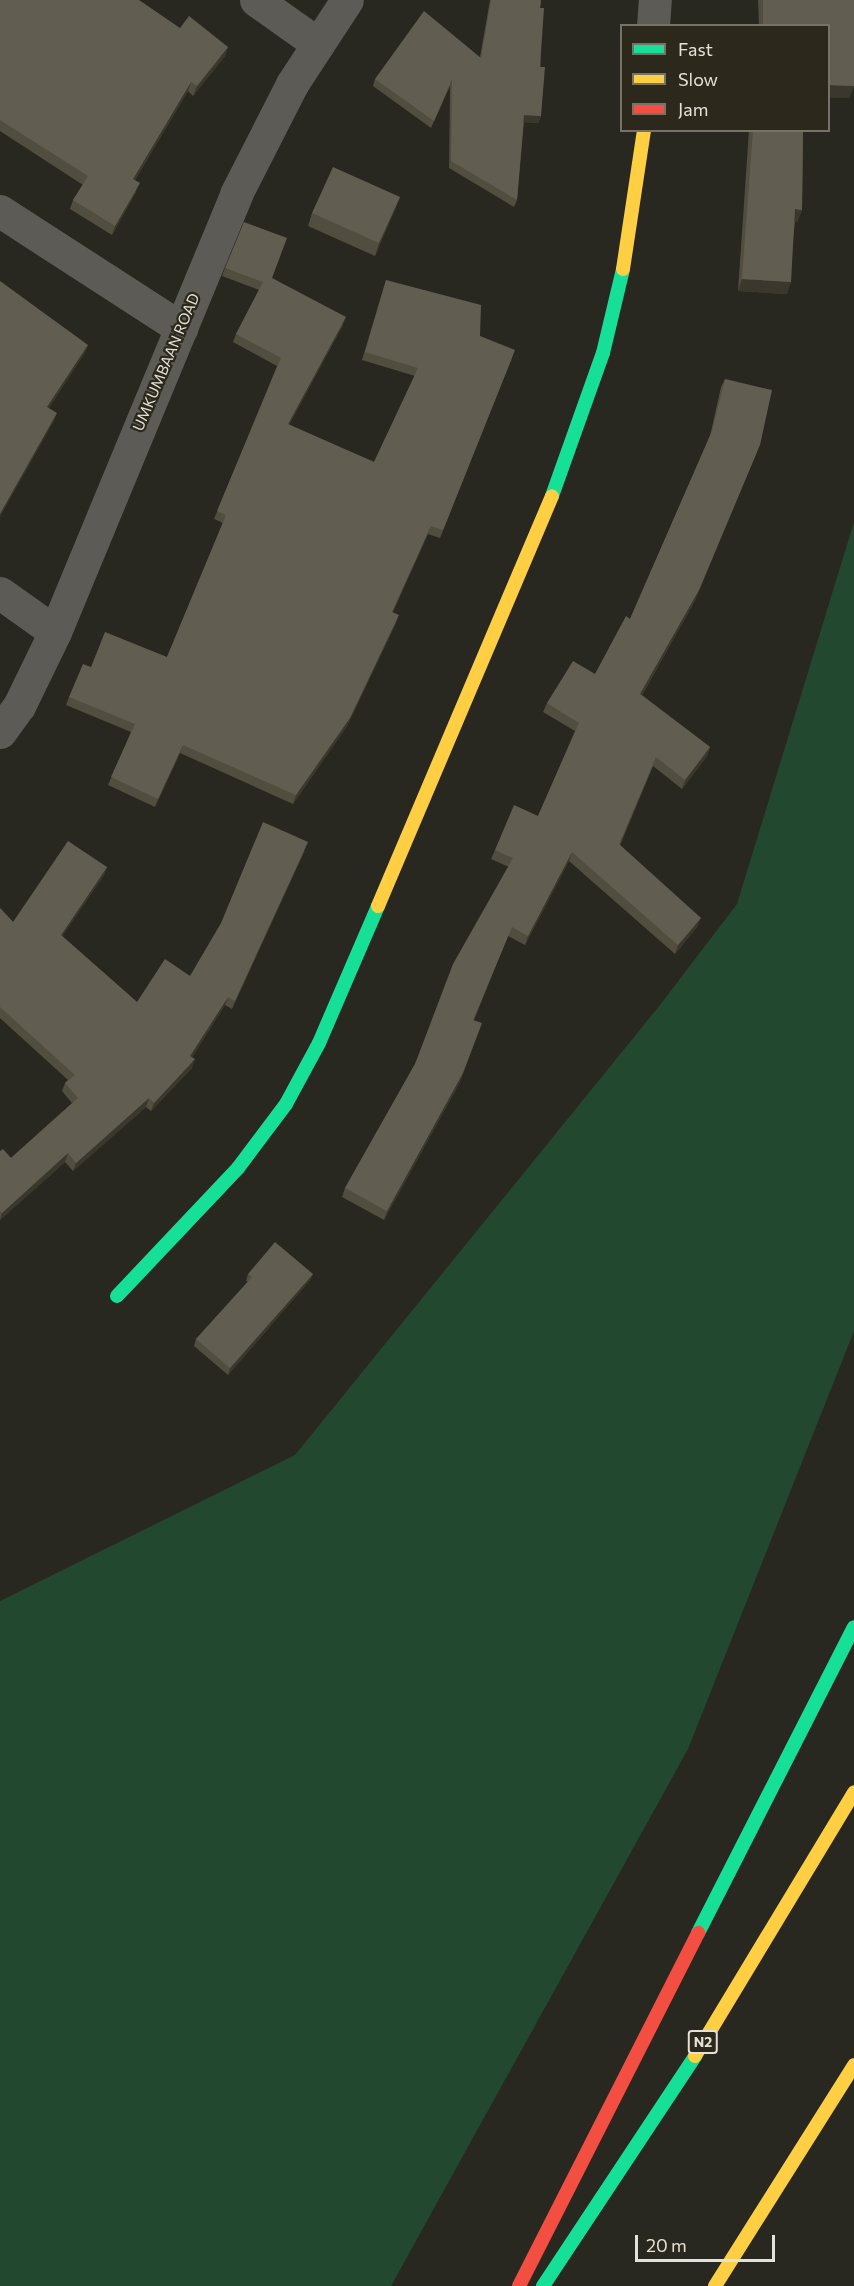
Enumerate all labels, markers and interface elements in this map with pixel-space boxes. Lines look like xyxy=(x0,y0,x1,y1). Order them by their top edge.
legend xyxy=(620,24,830,132)
text: Fast xyxy=(678,38,713,60)
text: Slow xyxy=(678,68,718,90)
text: Jam xyxy=(678,98,708,120)
street label: UMKUMBAAN ROAD xyxy=(129,290,203,434)
road number: N2 xyxy=(686,2031,720,2053)
scale bar xyxy=(638,2223,778,2261)
text: 20 m xyxy=(646,2234,687,2256)

